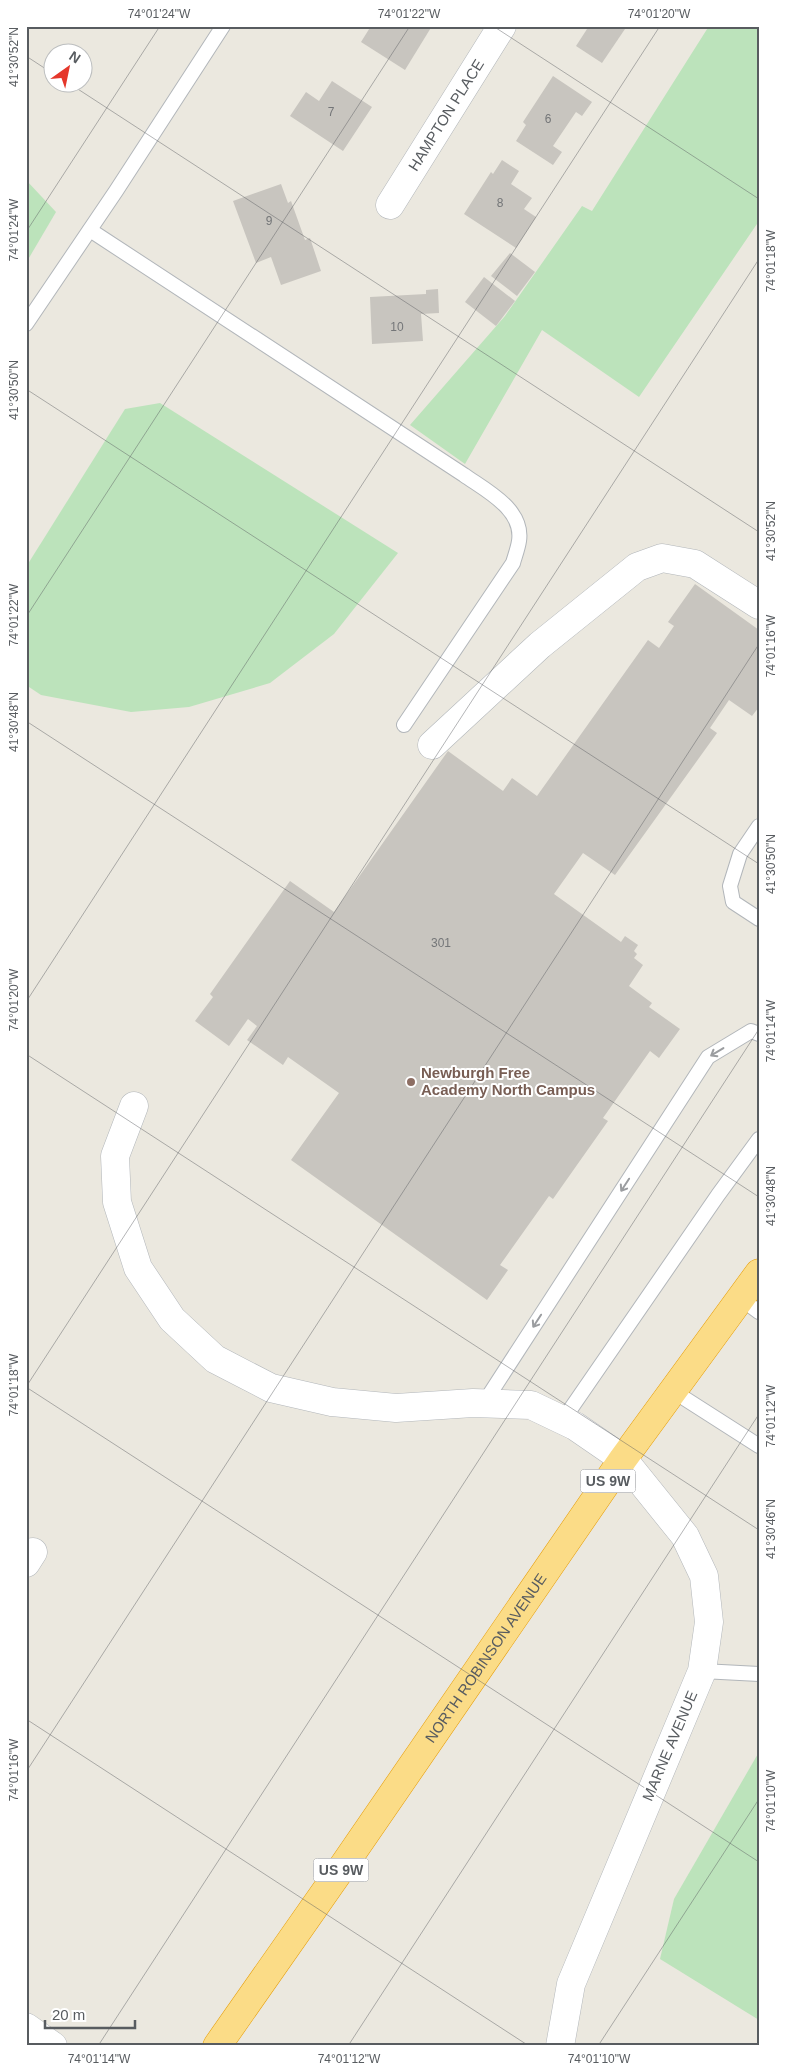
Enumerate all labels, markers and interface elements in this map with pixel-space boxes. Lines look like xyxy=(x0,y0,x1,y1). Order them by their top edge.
text: 74°01'24"W xyxy=(128,7,191,21)
text: 74°01'22"W xyxy=(378,7,441,21)
text: 74°01'20"W xyxy=(628,7,691,21)
text: 41°30'52"N xyxy=(7,27,21,87)
north arrow xyxy=(42,42,92,92)
text: N xyxy=(66,48,84,67)
street label: HAMPTON PLACE xyxy=(405,56,487,174)
house number: 7 xyxy=(328,105,335,119)
house number: 6 xyxy=(545,112,552,126)
house number: 8 xyxy=(497,196,504,210)
text: 74°01'24"W xyxy=(7,198,21,261)
house number: 9 xyxy=(266,214,273,228)
text: 74°01'18"W xyxy=(764,229,778,292)
house number: 10 xyxy=(390,320,404,334)
text: 41°30'50"N xyxy=(7,360,21,420)
text: 41°30'52"N xyxy=(764,501,778,561)
text: 74°01'22"W xyxy=(7,583,21,646)
text: 74°01'16"W xyxy=(764,614,778,677)
text: 41°30'48"N xyxy=(7,692,21,752)
text: 41°30'50"N xyxy=(764,834,778,894)
house number: 301 xyxy=(431,936,451,950)
text: 74°01'20"W xyxy=(7,968,21,1031)
text: 74°01'14"W xyxy=(764,999,778,1062)
one-way arrow xyxy=(710,1047,724,1057)
place label: Newburgh Free Academy North Campus xyxy=(421,1064,595,1098)
marker: Newburgh Free Academy North Campus xyxy=(405,1076,417,1088)
text: 41°30'48"N xyxy=(764,1166,778,1226)
one-way arrow xyxy=(620,1177,630,1191)
one-way arrow xyxy=(532,1314,542,1328)
text: 74°01'18"W xyxy=(7,1353,21,1416)
text: 74°01'12"W xyxy=(764,1384,778,1447)
road number: US 9W xyxy=(580,1470,636,1492)
text: 41°30'46"N xyxy=(764,1499,778,1559)
street label: NORTH ROBINSON AVENUE xyxy=(422,1570,550,1746)
street label: MARNE AVENUE xyxy=(639,1688,700,1803)
text: 74°01'16"W xyxy=(7,1738,21,1801)
text: 74°01'10"W xyxy=(764,1769,778,1832)
road number: US 9W xyxy=(314,1858,368,1882)
scale bar xyxy=(45,1997,135,2029)
text: 20 m xyxy=(52,2006,85,2023)
text: 74°01'14"W xyxy=(68,2052,131,2066)
text: 74°01'12"W xyxy=(318,2052,381,2066)
text: 74°01'10"W xyxy=(568,2052,631,2066)

